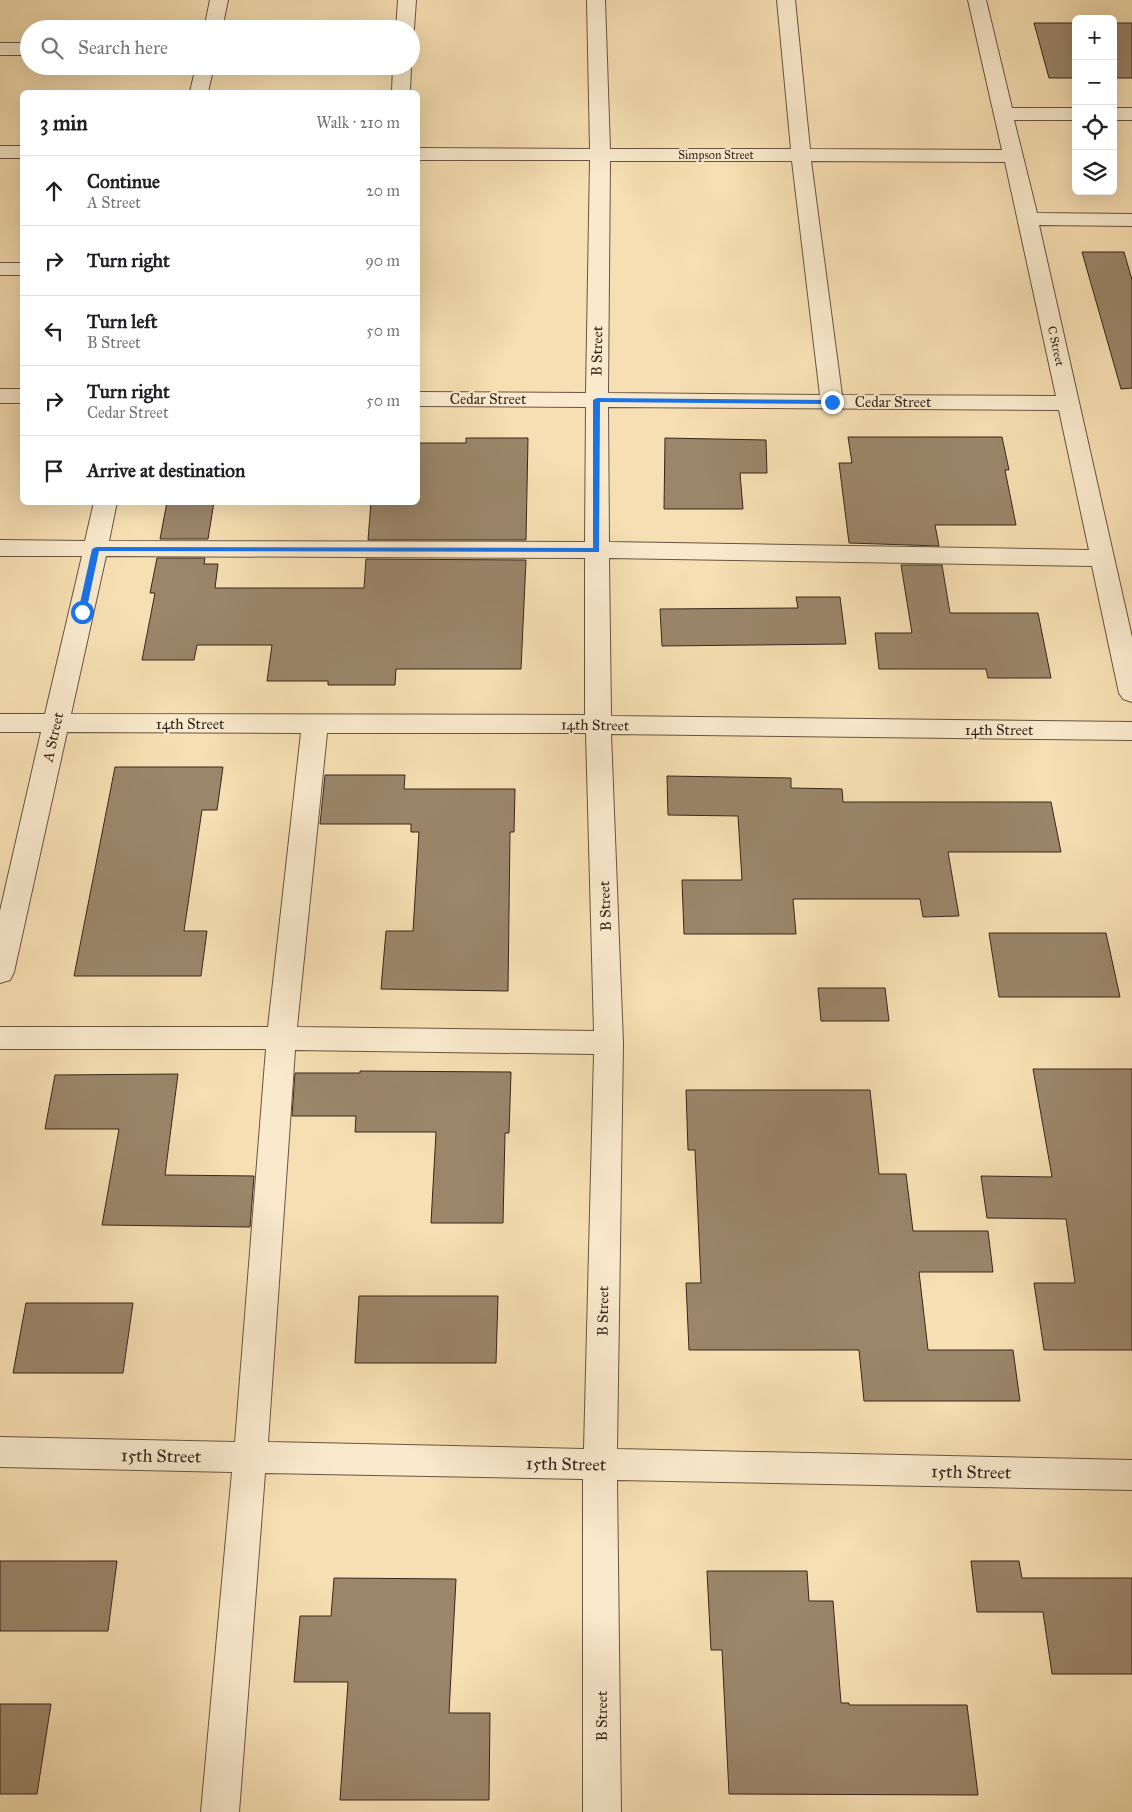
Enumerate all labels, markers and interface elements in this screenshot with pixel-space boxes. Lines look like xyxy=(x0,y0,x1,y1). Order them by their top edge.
map controls xyxy=(1072,15,1117,195)
button: + xyxy=(1072,15,1117,60)
search box xyxy=(20,20,420,75)
icon: search xyxy=(38,34,66,62)
text: Search here xyxy=(78,36,168,59)
button: − xyxy=(1072,60,1117,105)
button: locate xyxy=(1072,105,1117,150)
text: 3 min xyxy=(40,110,88,136)
text: Walk · 210 m xyxy=(316,113,400,132)
street label: Simpson Street xyxy=(678,148,755,162)
button: layers xyxy=(1072,150,1117,195)
text: Continue xyxy=(87,170,160,193)
icon: ahead xyxy=(40,177,68,205)
text: 20 m xyxy=(366,181,400,200)
text: A Street xyxy=(87,193,141,212)
icon: right xyxy=(40,247,68,275)
text: Turn right xyxy=(87,249,170,272)
text: 90 m xyxy=(365,251,400,270)
text: Turn left xyxy=(87,310,157,333)
icon: left xyxy=(40,317,68,345)
text: 50 m xyxy=(366,321,400,340)
street label: B Street xyxy=(588,325,606,376)
street label: C Street xyxy=(1045,325,1067,368)
text: B Street xyxy=(87,333,141,352)
text: Turn right xyxy=(87,380,170,403)
icon: right xyxy=(40,387,68,415)
street label: Cedar Street xyxy=(450,390,527,408)
text: 50 m xyxy=(366,391,400,410)
route end xyxy=(821,391,844,414)
street label: Cedar Street xyxy=(855,393,932,411)
text: Cedar Street xyxy=(87,403,169,422)
icon: arrive xyxy=(40,457,68,485)
text: Arrive at destination xyxy=(87,459,245,482)
route start xyxy=(71,601,94,624)
street label: A Street xyxy=(38,710,68,765)
street label: 14th Street xyxy=(156,715,225,733)
street label: 14th Street xyxy=(561,715,630,735)
street label: 14th Street xyxy=(965,721,1034,739)
street label: B Street xyxy=(595,880,615,932)
street label: B Street xyxy=(594,1285,612,1336)
street label: 15th Street xyxy=(121,1444,202,1468)
street label: 15th Street xyxy=(526,1452,607,1476)
street label: 15th Street xyxy=(931,1460,1012,1484)
street label: B Street xyxy=(593,1690,611,1741)

